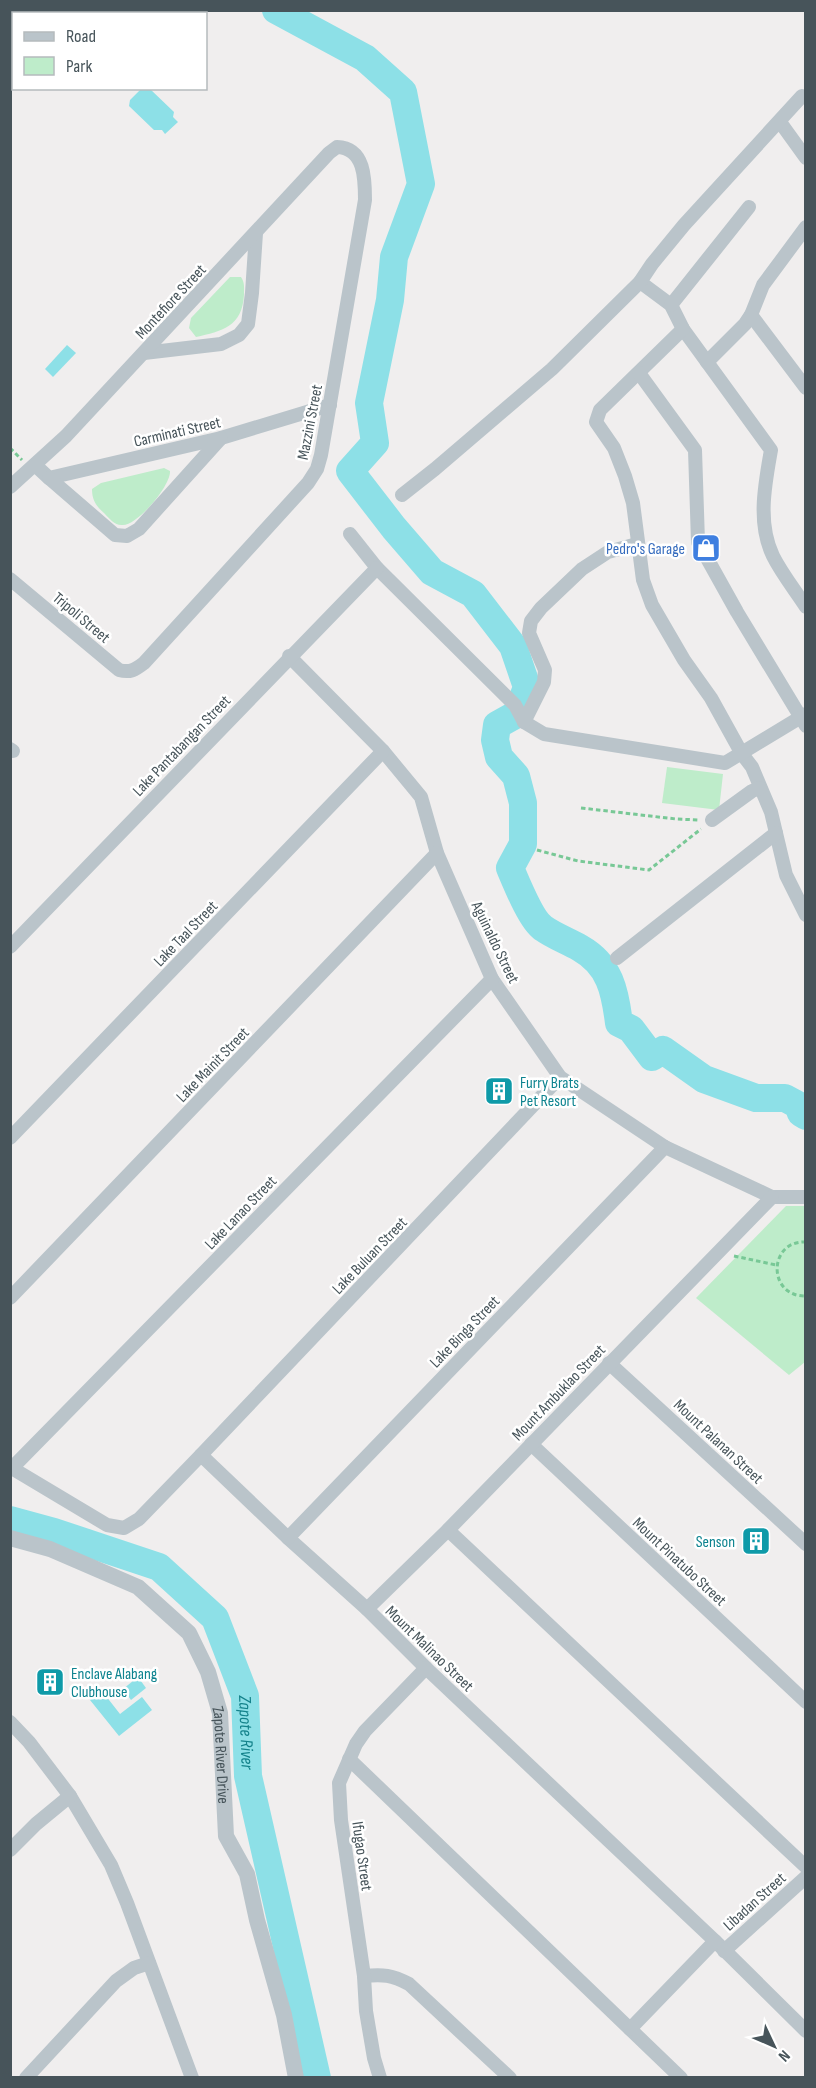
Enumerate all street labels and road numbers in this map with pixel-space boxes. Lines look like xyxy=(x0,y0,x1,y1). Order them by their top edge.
street label: Montefiore Street xyxy=(132,261,211,343)
street label: Mazzini Street xyxy=(294,383,327,462)
street label: Carminati Street xyxy=(132,413,223,452)
street label: Tripoli Street xyxy=(49,589,114,648)
street label: Lake Pantabangan Street xyxy=(129,692,235,800)
street label: Lake Taal Street xyxy=(150,897,222,971)
street label: Aguinaldo Street xyxy=(466,898,523,987)
street label: Lake Mainit Street xyxy=(173,1024,254,1106)
street label: Lake Lanao Street xyxy=(201,1172,281,1254)
street label: Lake Buluan Street xyxy=(329,1214,412,1299)
street label: Lake Binga Street xyxy=(426,1292,504,1372)
street label: Mount Ambuklao Street xyxy=(508,1341,610,1445)
street label: Mount Palanan Street xyxy=(669,1396,767,1488)
street label: Mount Pinatubo Street xyxy=(628,1514,730,1610)
street label: Mount Malinao Street xyxy=(381,1602,477,1696)
street label: Zapote River Drive xyxy=(207,1704,232,1804)
street label: Ifugao Street xyxy=(347,1820,376,1892)
street label: Libadan Street xyxy=(720,1869,790,1935)

